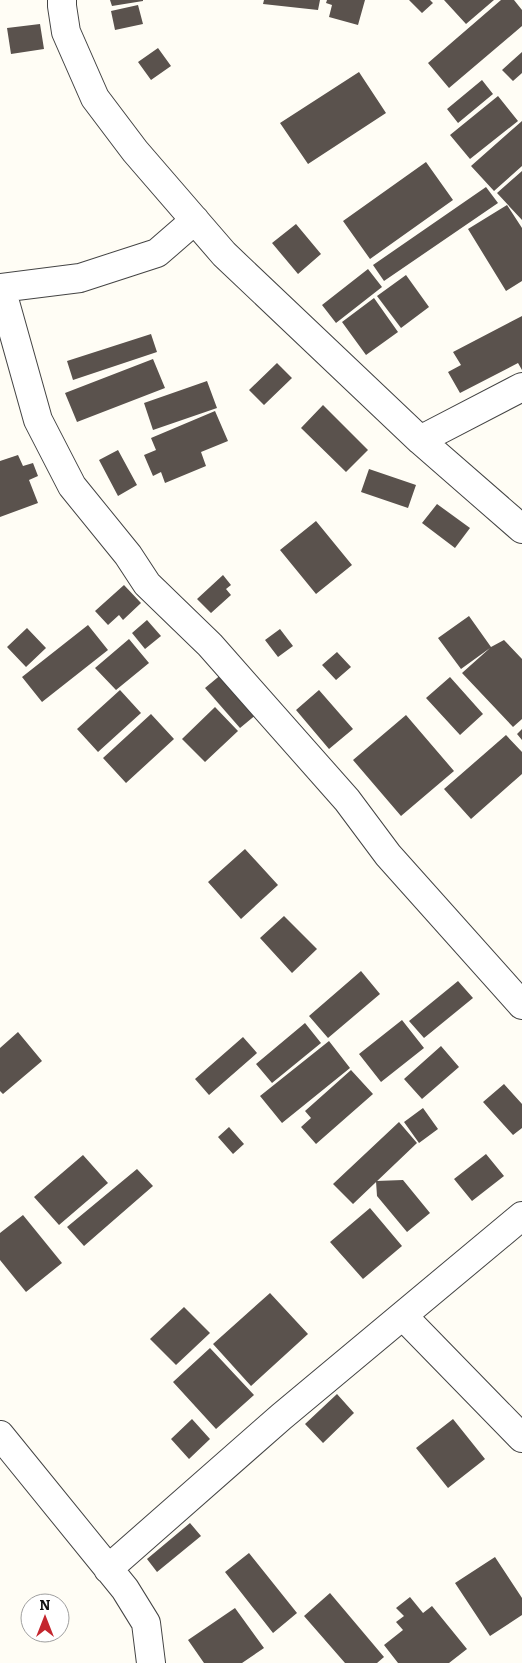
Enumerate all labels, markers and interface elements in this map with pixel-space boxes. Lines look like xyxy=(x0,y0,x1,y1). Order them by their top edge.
north arrow xyxy=(20,1593,70,1643)
text: N xyxy=(40,1597,51,1614)

